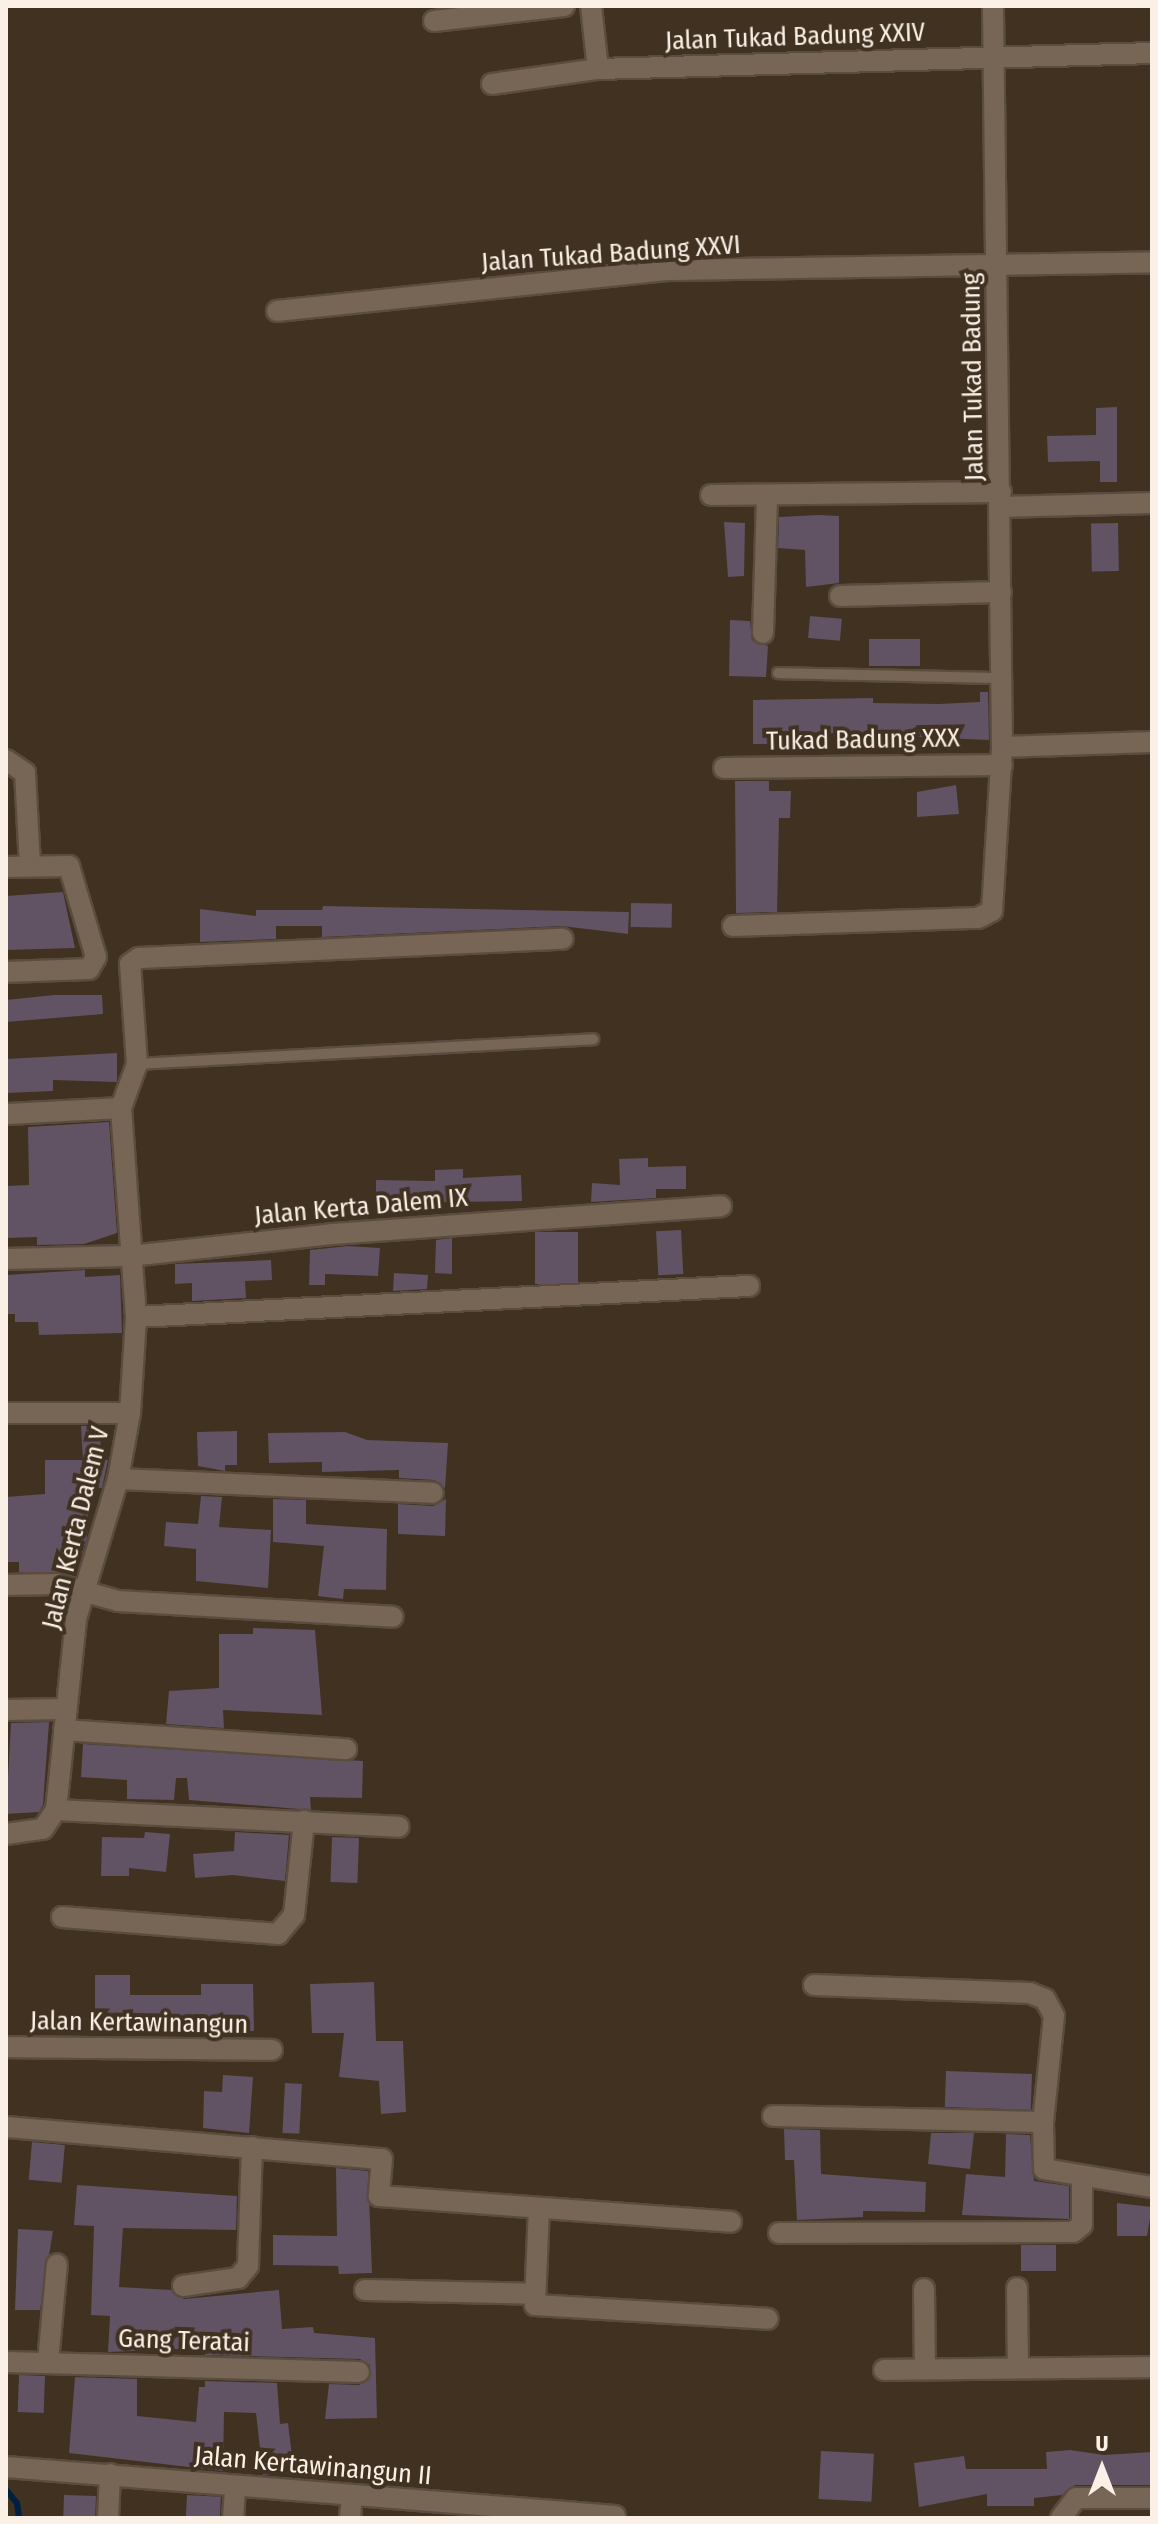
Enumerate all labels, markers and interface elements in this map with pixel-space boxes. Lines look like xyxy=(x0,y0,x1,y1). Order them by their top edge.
street label: Jalan Tukad Badung XXIV xyxy=(665,17,925,57)
street label: Jalan Tukad Badung XXVI xyxy=(480,229,742,279)
street label: Jalan Tukad Badung xyxy=(956,273,990,481)
street label: Tukad Badung XXX xyxy=(766,723,960,757)
street label: Jalan Kerta Dalem IX xyxy=(253,1182,469,1232)
street label: Jalan Kerta Dalem V xyxy=(36,1424,116,1632)
street label: Jalan Kertawinangun xyxy=(30,2005,248,2041)
street label: Gang Teratai xyxy=(118,2323,250,2359)
north arrow xyxy=(1062,2428,1142,2508)
text: U xyxy=(1096,2430,1108,2457)
street label: Jalan Kertawinangun II xyxy=(193,2440,433,2492)

